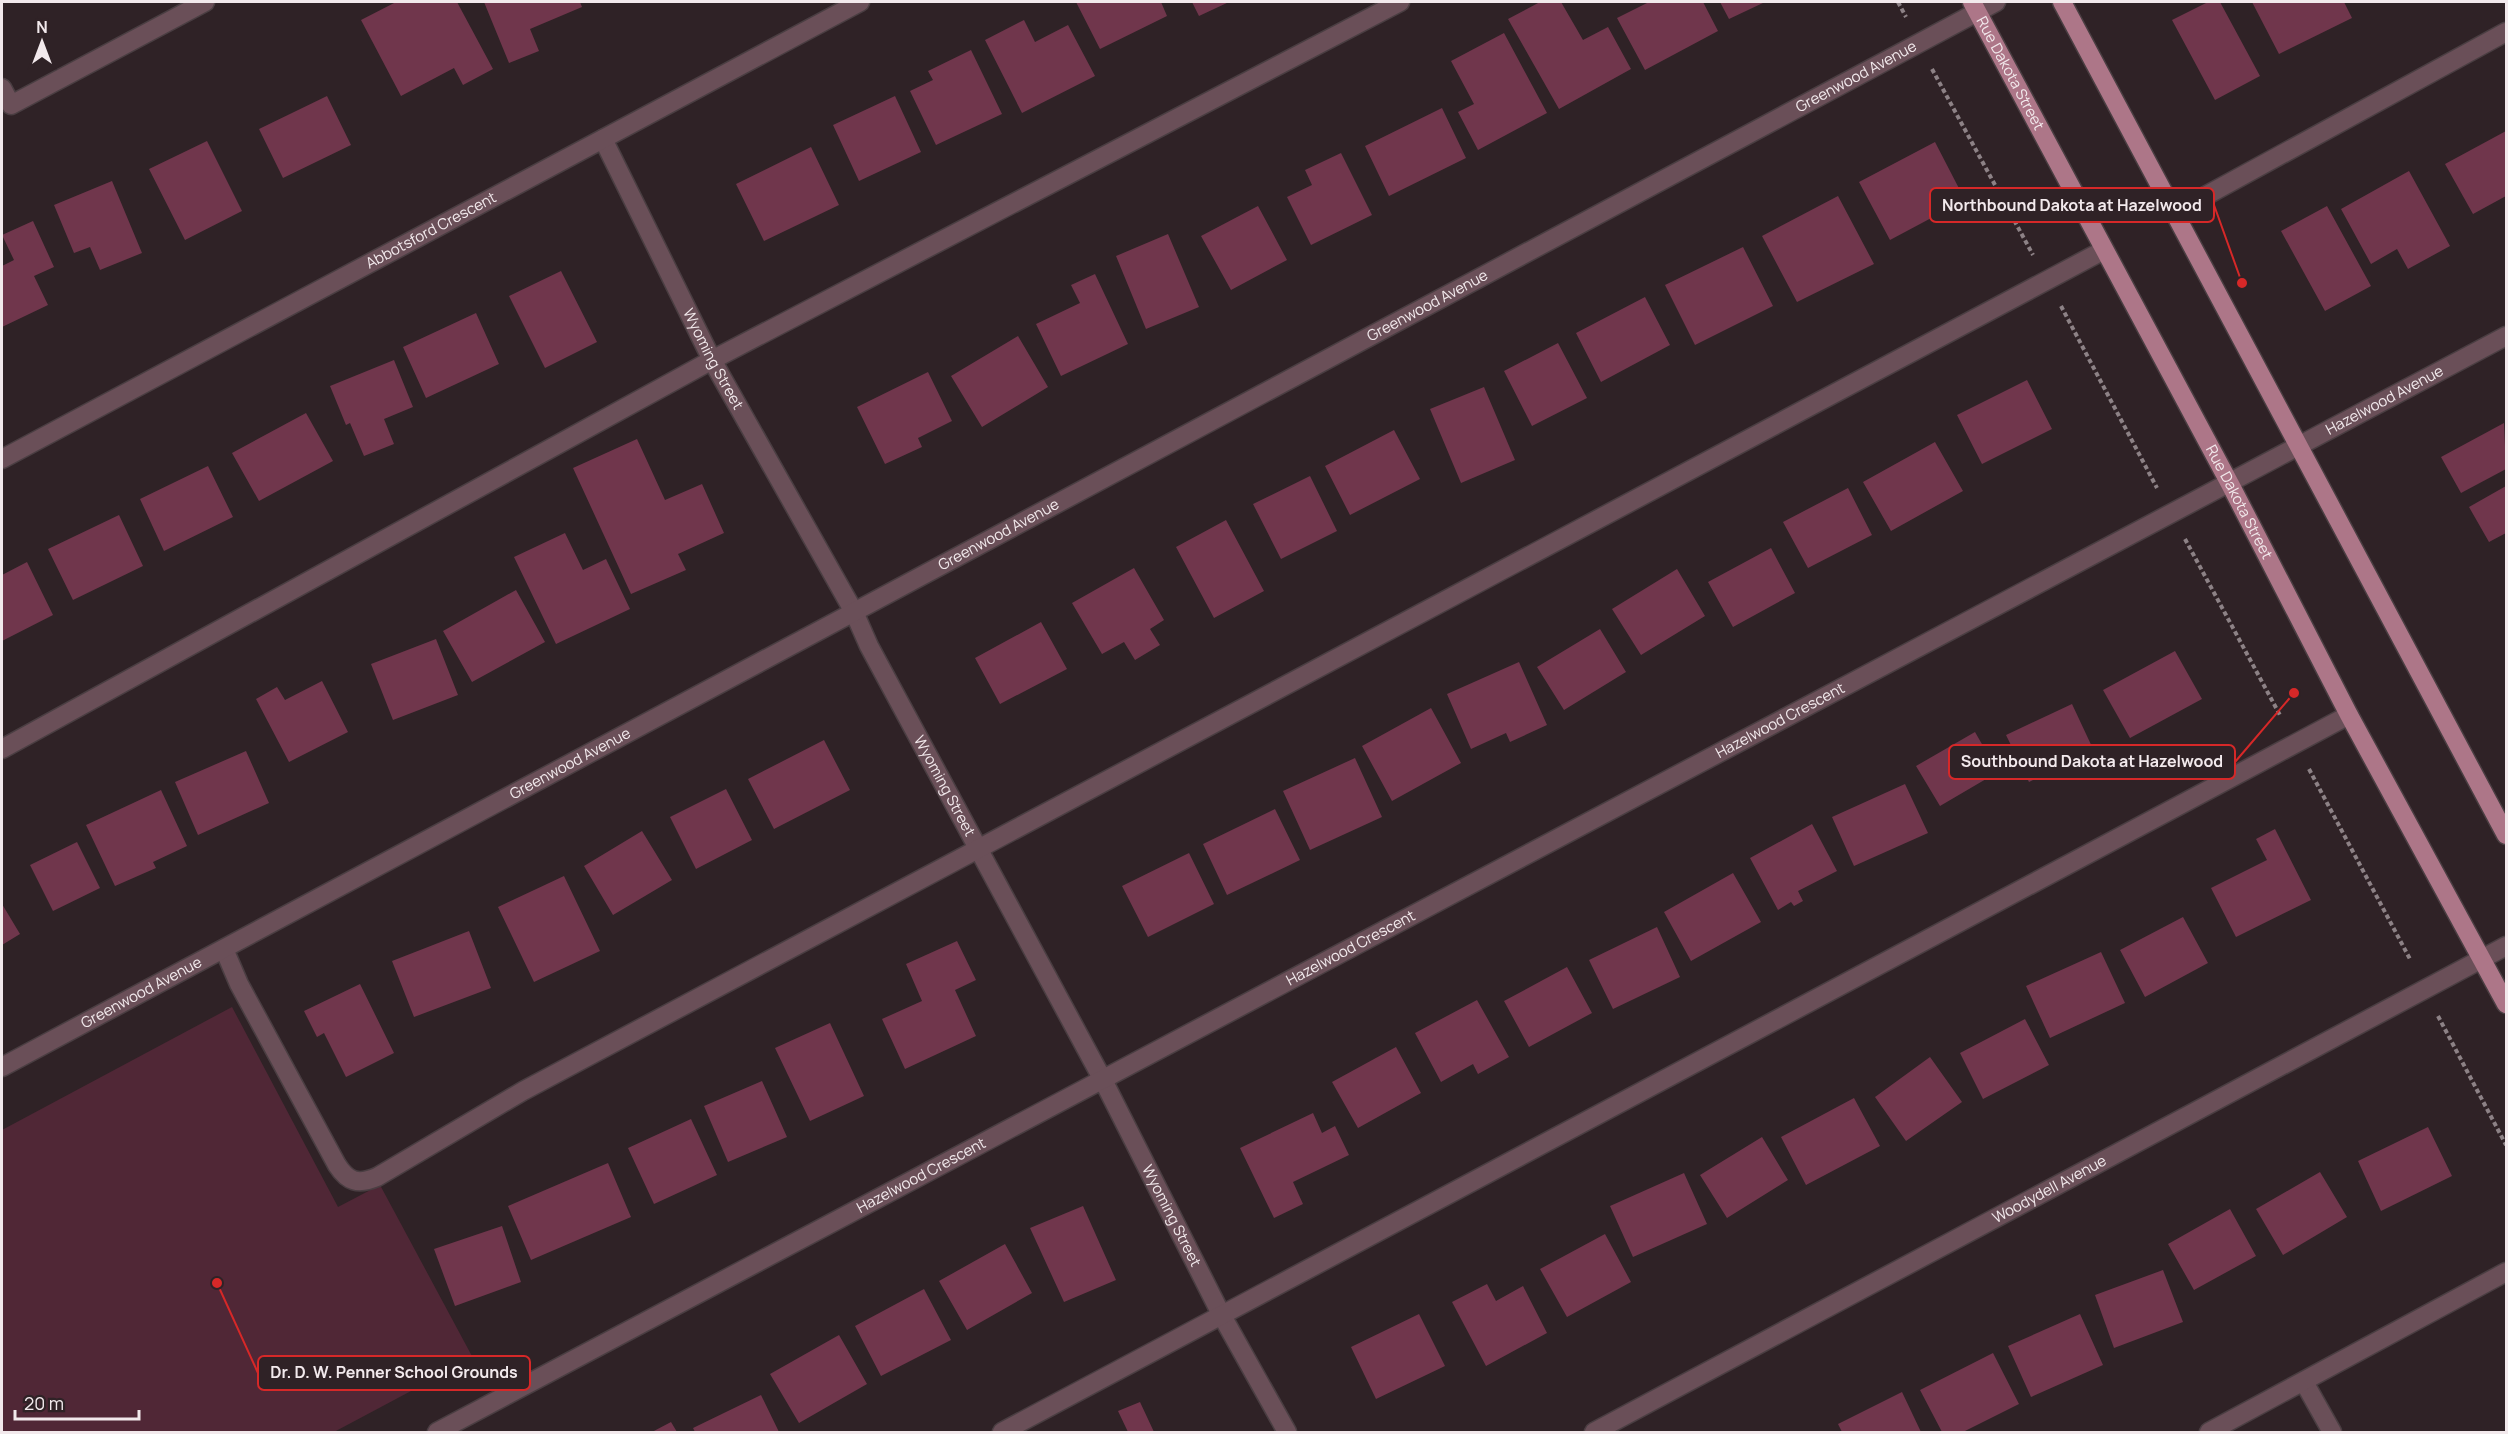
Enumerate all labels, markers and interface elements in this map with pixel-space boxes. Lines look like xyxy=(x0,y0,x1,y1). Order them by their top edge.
north arrow xyxy=(12,12,72,72)
street label: Rue Dakota Street xyxy=(1972,13,2050,134)
text: N xyxy=(36,16,48,38)
street label: Greenwood Avenue xyxy=(1792,35,1920,117)
street label: Abbotsford Crescent xyxy=(362,187,500,274)
callout: Northbound Dakota at Hazelwood xyxy=(1930,188,2214,222)
text: Northbound Dakota at Hazelwood xyxy=(1942,194,2202,216)
street label: Greenwood Avenue xyxy=(1363,264,1492,346)
street label: Wyoming Street xyxy=(678,305,749,413)
street label: Hazelwood Avenue xyxy=(2322,360,2447,440)
street label: Rue Dakota Street xyxy=(2201,441,2278,563)
street label: Greenwood Avenue xyxy=(934,493,1063,575)
street label: Hazelwood Crescent xyxy=(1712,677,1848,763)
street label: Greenwood Avenue xyxy=(506,722,634,804)
street label: Wyoming Street xyxy=(909,732,981,840)
callout: Southbound Dakota at Hazelwood xyxy=(1949,745,2235,779)
text: Southbound Dakota at Hazelwood xyxy=(1961,750,2223,772)
street label: Hazelwood Crescent xyxy=(1282,905,1419,990)
street label: Greenwood Avenue xyxy=(77,951,206,1033)
street label: Hazelwood Crescent xyxy=(853,1132,989,1218)
street label: Woodydell Avenue xyxy=(1988,1150,2110,1228)
street label: Wyoming Street xyxy=(1137,1161,1206,1270)
callout: Dr. D. W. Penner School Grounds xyxy=(258,1356,530,1390)
text: Dr. D. W. Penner School Grounds xyxy=(270,1361,518,1383)
scale bar xyxy=(15,1383,140,1421)
text: 20 m xyxy=(24,1391,64,1415)

